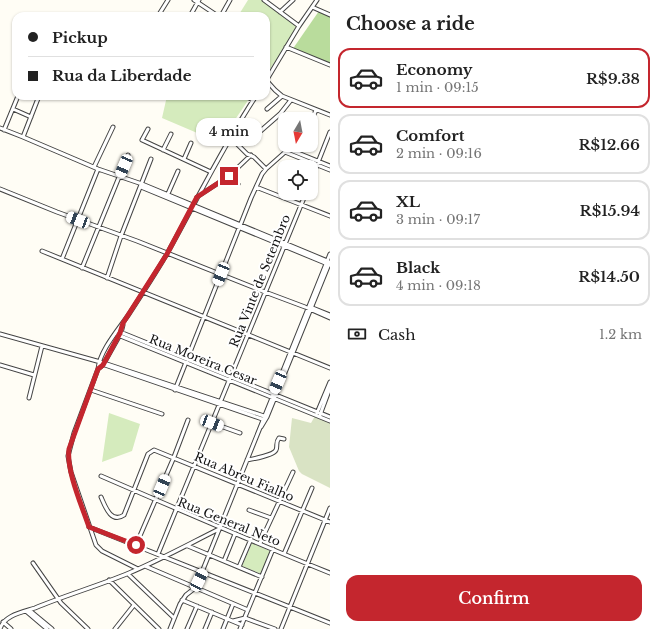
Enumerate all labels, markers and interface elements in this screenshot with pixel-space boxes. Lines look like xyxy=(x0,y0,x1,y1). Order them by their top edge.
text: Choose a ride xyxy=(346,13,475,35)
text: Pickup xyxy=(52,28,108,47)
icon: car xyxy=(348,60,384,96)
text: Economy xyxy=(396,60,473,79)
text: Rua da Liberdade xyxy=(52,66,192,85)
text: R$9.38 xyxy=(586,69,640,88)
text: 1 min · 09:15 xyxy=(396,79,479,96)
north arrow xyxy=(278,112,318,152)
map controls xyxy=(278,112,318,200)
callout: 4 min xyxy=(196,118,262,146)
text: 4 min xyxy=(209,123,249,140)
icon: car xyxy=(348,126,384,162)
text: Comfort xyxy=(396,126,464,145)
text: R$12.66 xyxy=(579,135,640,154)
text: 2 min · 09:16 xyxy=(396,145,482,162)
car xyxy=(114,153,134,179)
button: locate xyxy=(278,160,318,200)
route end xyxy=(220,167,238,185)
icon: car xyxy=(348,192,384,228)
text: XL xyxy=(396,192,420,211)
text: R$15.94 xyxy=(580,201,640,220)
car xyxy=(65,210,91,230)
text: 3 min · 09:17 xyxy=(396,211,480,228)
street label: Rua Vinte de Setembro xyxy=(226,212,293,349)
icon: car xyxy=(348,258,384,294)
text: Black xyxy=(396,258,440,277)
car xyxy=(211,261,231,287)
text: R$14.50 xyxy=(578,267,640,286)
text: 4 min · 09:18 xyxy=(396,277,481,294)
icon: cash xyxy=(346,323,368,345)
text: Cash xyxy=(378,325,415,344)
text: 1.2 km xyxy=(599,326,642,343)
street label: Rua Moreira Cesar xyxy=(147,331,259,388)
car xyxy=(268,369,288,395)
car xyxy=(199,413,225,433)
street label: Rua Abreu Fialho xyxy=(192,449,296,504)
car xyxy=(152,473,172,499)
street label: Rua General Neto xyxy=(176,494,283,549)
route start xyxy=(127,536,145,554)
car xyxy=(188,567,210,593)
button: Confirm xyxy=(346,575,642,621)

